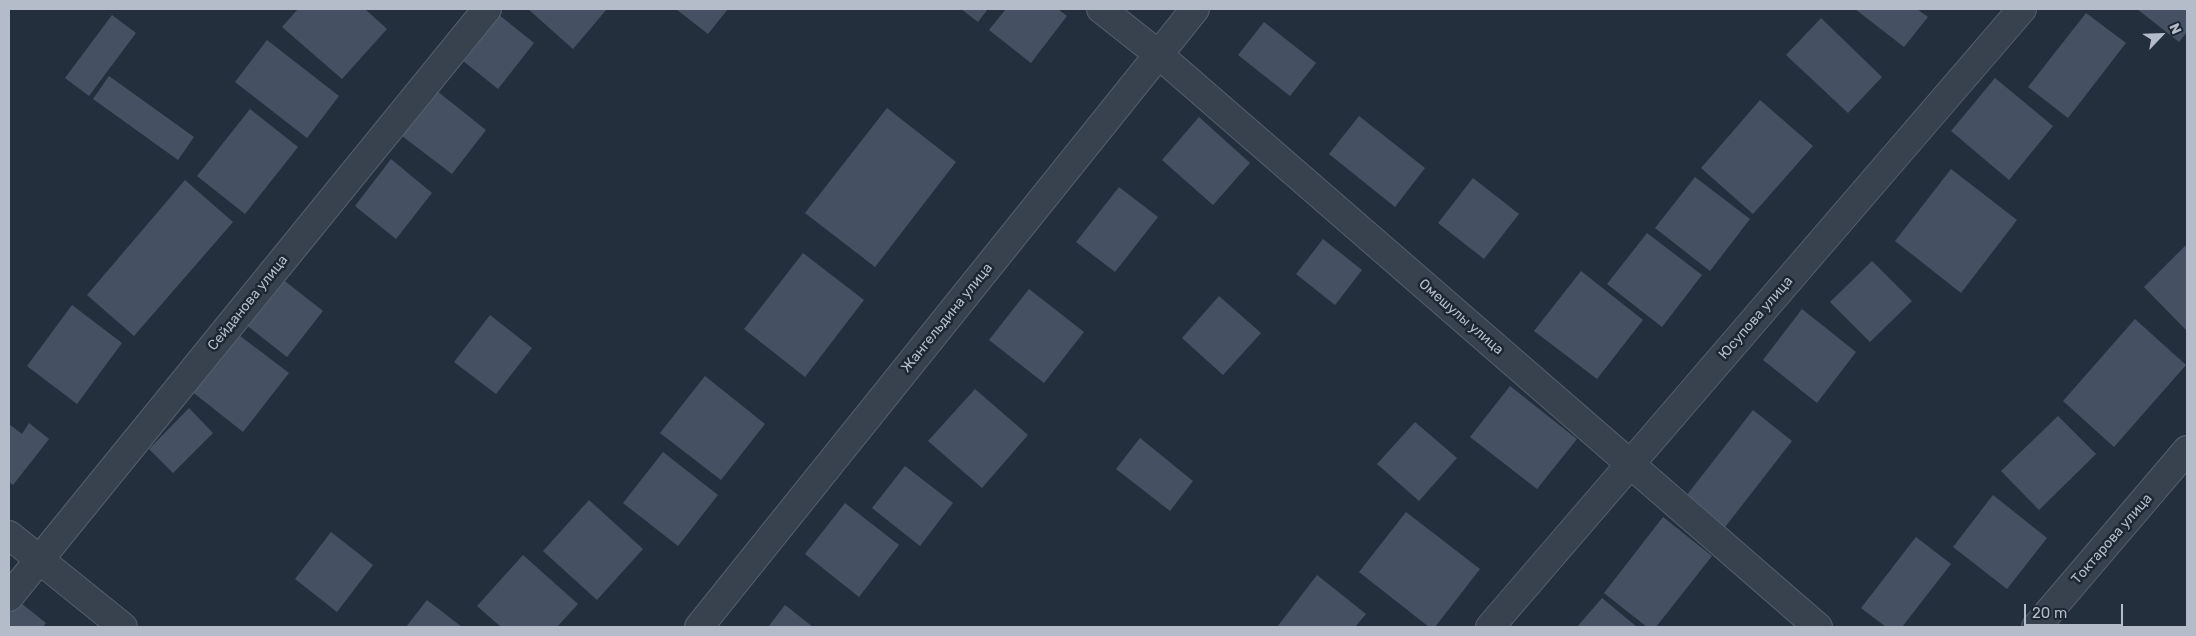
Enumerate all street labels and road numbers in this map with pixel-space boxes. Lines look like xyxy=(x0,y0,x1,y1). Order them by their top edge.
street label: Сейданова улица xyxy=(204,252,292,354)
street label: Жангельдина улица xyxy=(898,260,996,376)
street label: Юсупова улица xyxy=(1715,273,1797,363)
street label: Омешулы улица xyxy=(1415,276,1507,358)
street label: Токтарова улица xyxy=(2068,490,2156,588)

